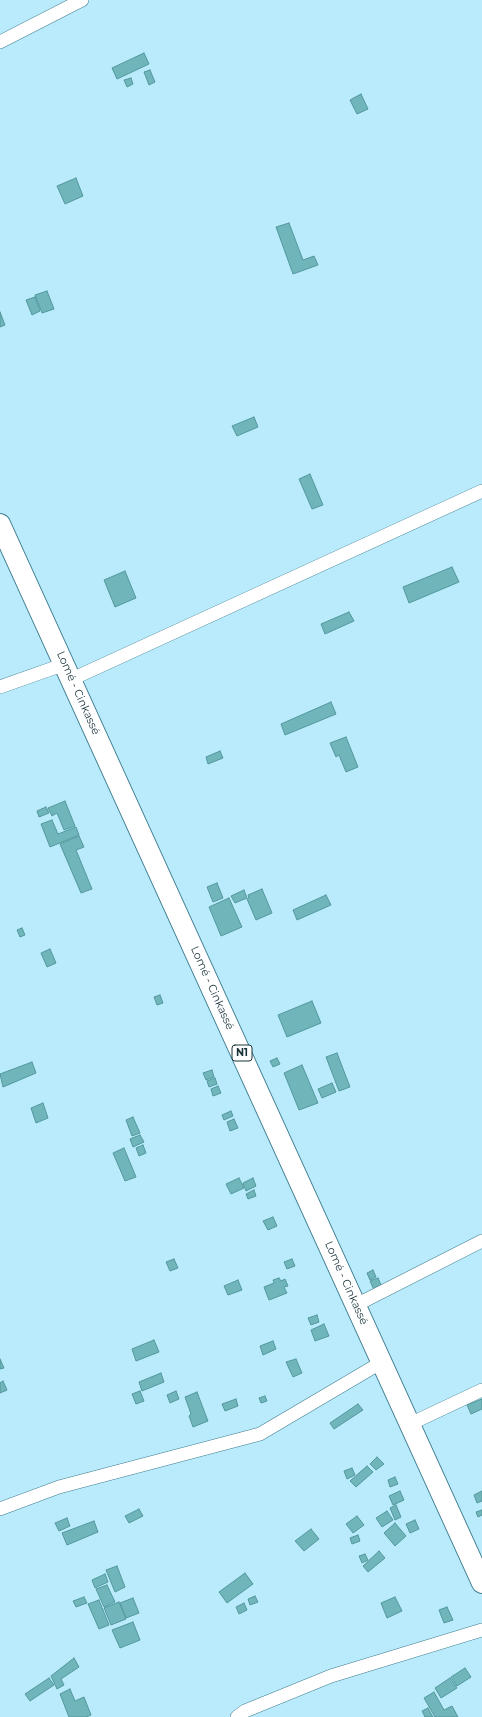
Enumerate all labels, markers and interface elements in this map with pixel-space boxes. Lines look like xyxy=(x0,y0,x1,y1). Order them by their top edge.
street label: Lomé - Cinkassé xyxy=(54,649,102,737)
street label: Lomé - Cinkassé xyxy=(188,944,236,1032)
road number: N1 xyxy=(232,1045,252,1061)
street label: Lomé - Cinkassé xyxy=(322,1239,370,1327)

